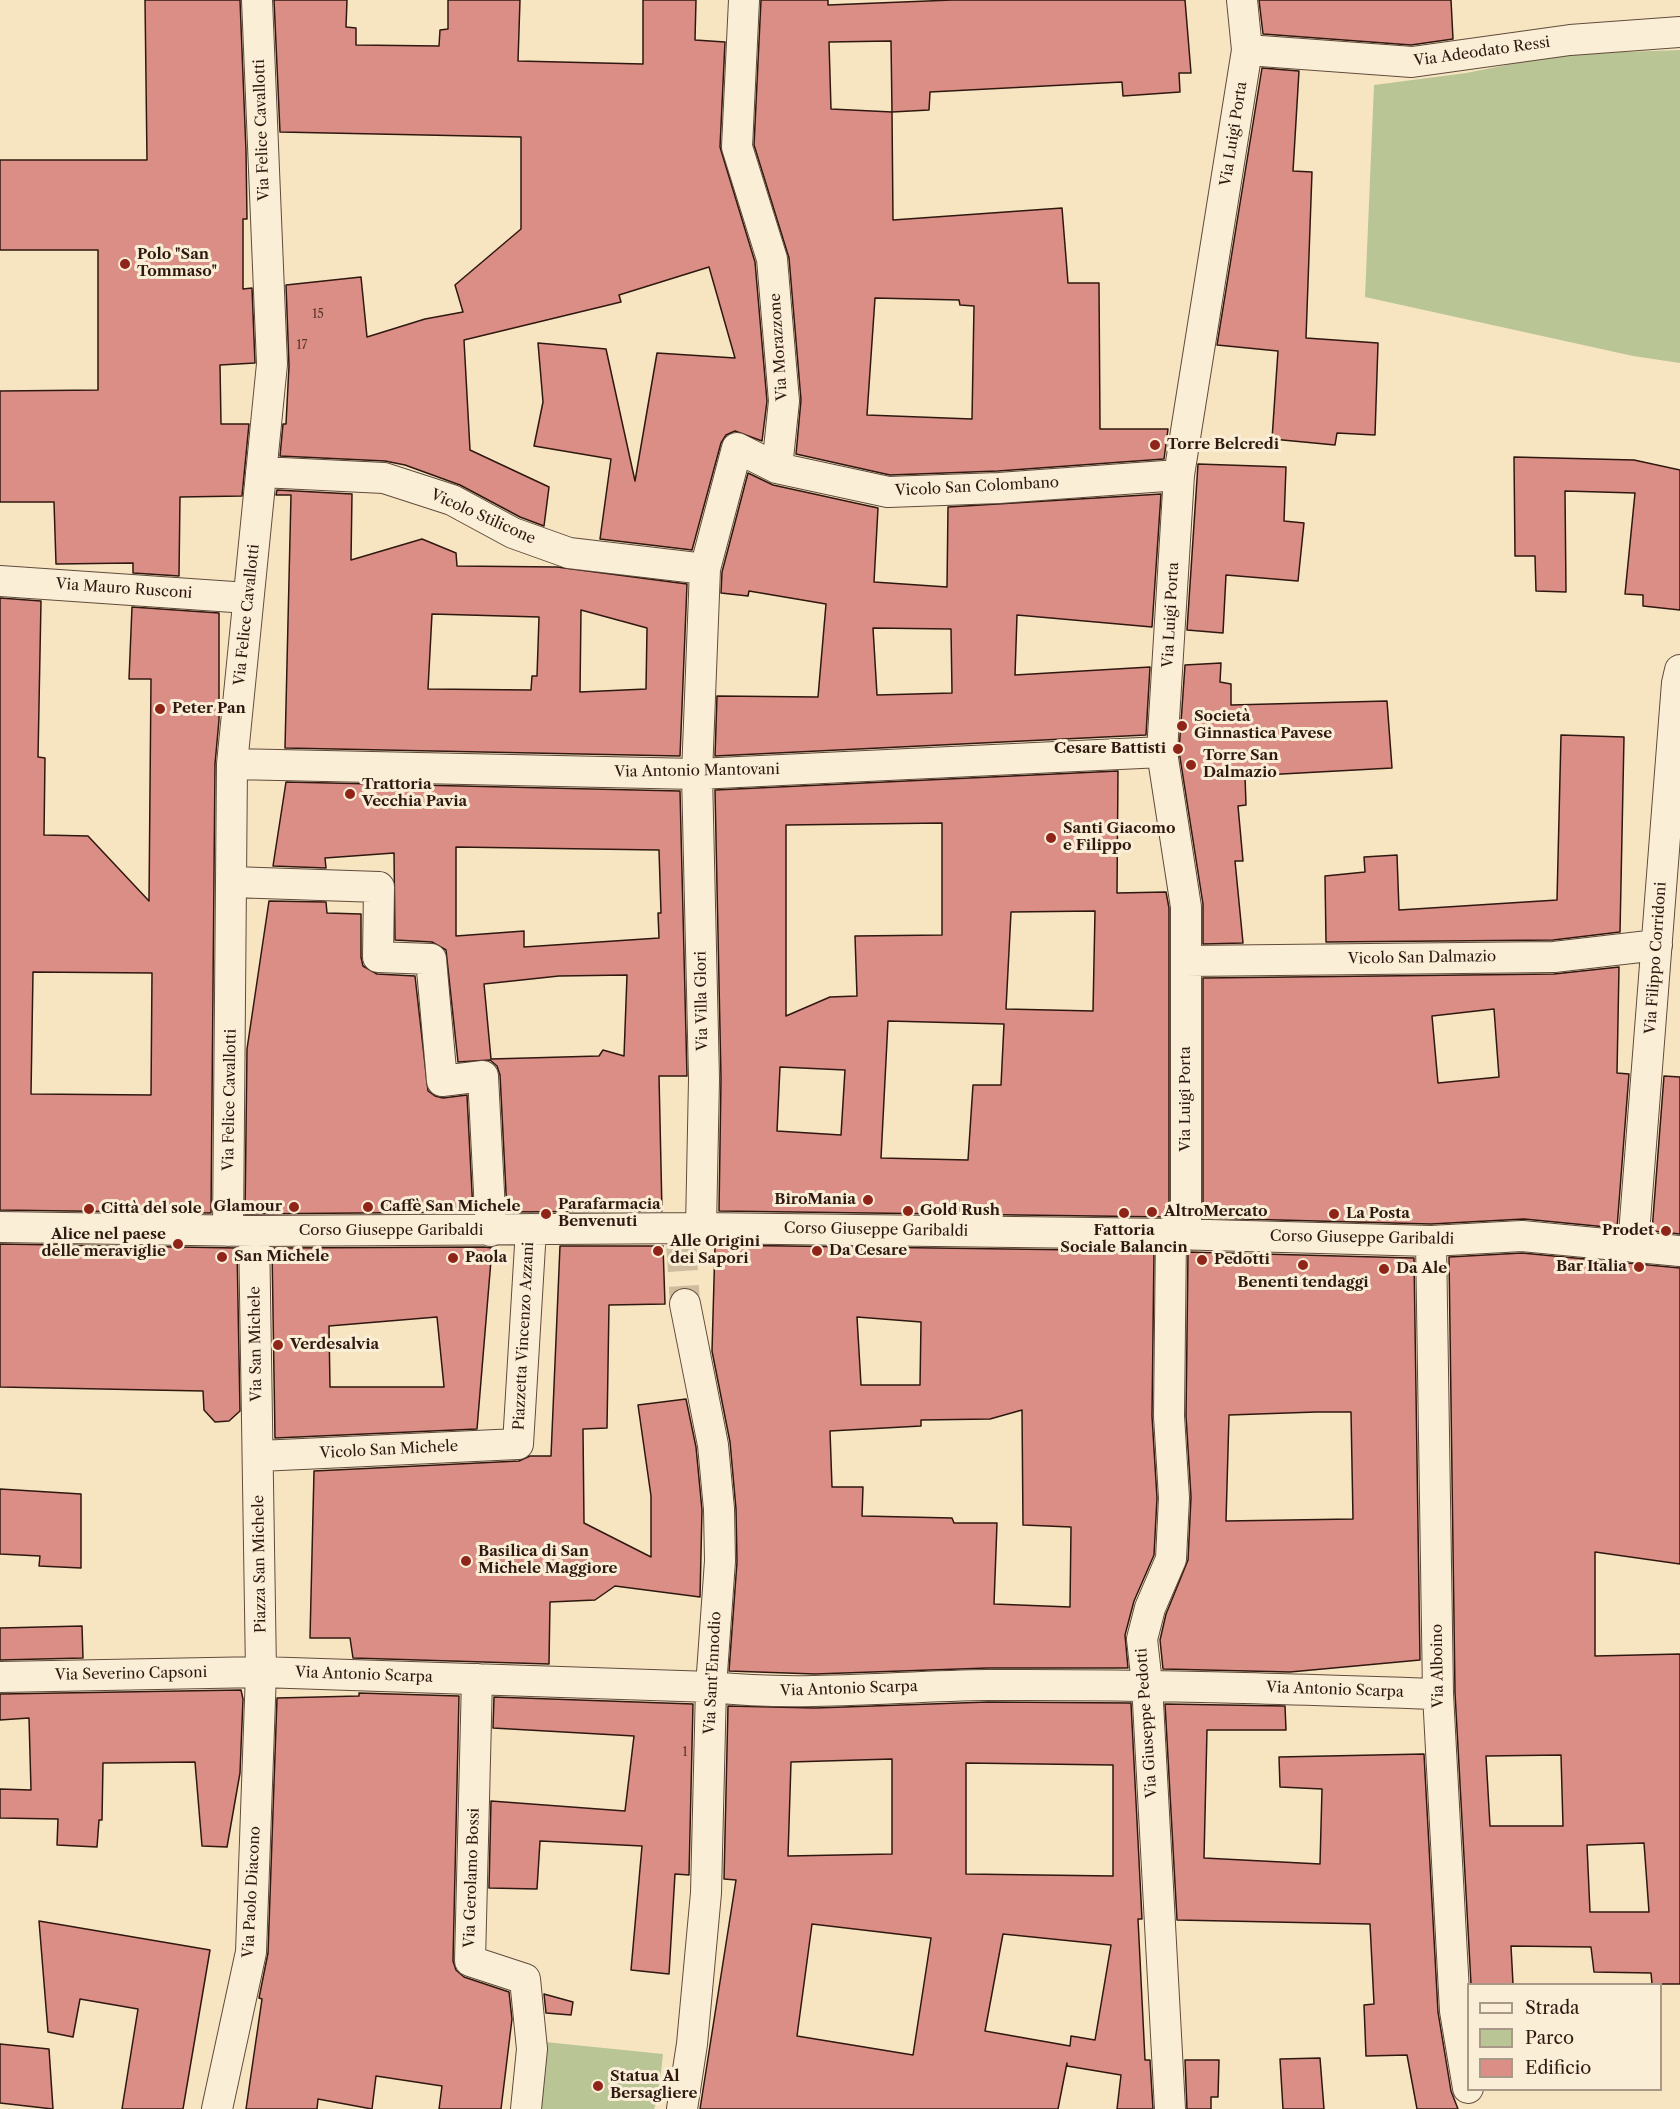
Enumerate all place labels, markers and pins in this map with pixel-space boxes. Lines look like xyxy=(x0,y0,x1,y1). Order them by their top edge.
place label: Polo "San Tommaso" xyxy=(137,246,217,281)
marker: Polo "San Tommaso" xyxy=(118,257,132,271)
place label: Torre Belcredi xyxy=(1167,436,1279,454)
marker: Torre Belcredi xyxy=(1148,438,1162,452)
place label: Peter Pan xyxy=(172,700,246,718)
marker: Peter Pan xyxy=(153,702,167,716)
place label: Società Ginnastica Pavese xyxy=(1194,708,1332,743)
marker: Società Ginnastica Pavese xyxy=(1175,719,1189,733)
place label: Cesare Battisti xyxy=(1054,740,1166,758)
marker: Cesare Battisti xyxy=(1171,742,1185,756)
place label: Torre San Dalmazio xyxy=(1203,747,1278,782)
marker: Torre San Dalmazio xyxy=(1184,758,1198,772)
place label: Trattoria Vecchia Pavia xyxy=(362,776,467,811)
marker: Trattoria Vecchia Pavia xyxy=(343,787,357,801)
place label: Santi Giacomo e Filippo xyxy=(1063,820,1176,855)
marker: Santi Giacomo e Filippo xyxy=(1044,831,1058,845)
place label: BiroMania xyxy=(774,1191,856,1209)
marker: BiroMania xyxy=(861,1193,875,1207)
place label: Parafarmacia Benvenuti xyxy=(558,1196,661,1231)
place label: Glamour xyxy=(214,1198,282,1216)
place label: Caffè San Michele xyxy=(380,1198,520,1216)
place label: Città del sole xyxy=(101,1200,202,1218)
marker: Glamour xyxy=(287,1200,301,1214)
marker: Caffè San Michele xyxy=(361,1200,375,1214)
marker: Città del sole xyxy=(82,1202,96,1216)
place label: Gold Rush xyxy=(920,1202,1000,1220)
place label: AltroMercato xyxy=(1164,1203,1267,1221)
marker: Gold Rush xyxy=(901,1204,915,1218)
marker: AltroMercato xyxy=(1145,1205,1159,1219)
place label: La Posta xyxy=(1346,1205,1410,1223)
marker: Fattoria Sociale Balancin xyxy=(1117,1206,1131,1220)
marker: Parafarmacia Benvenuti xyxy=(539,1207,553,1221)
marker: La Posta xyxy=(1327,1207,1341,1221)
place label: Fattoria Sociale Balancin xyxy=(1060,1222,1188,1257)
place label: Prodet xyxy=(1602,1222,1654,1240)
marker: Prodet xyxy=(1659,1224,1673,1238)
place label: Alice nel paese delle meraviglie xyxy=(41,1226,166,1261)
place label: Alle Origini dei Sapori xyxy=(670,1233,760,1268)
marker: Alice nel paese delle meraviglie xyxy=(171,1237,185,1251)
place label: Da Cesare xyxy=(829,1242,907,1260)
marker: Alle Origini dei Sapori xyxy=(651,1244,665,1258)
marker: Da Cesare xyxy=(810,1244,824,1258)
place label: San Michele xyxy=(234,1248,329,1266)
place label: Paola xyxy=(465,1249,507,1267)
marker: San Michele xyxy=(215,1250,229,1264)
marker: Paola xyxy=(446,1251,460,1265)
place label: Pedotti xyxy=(1214,1251,1270,1269)
marker: Pedotti xyxy=(1195,1253,1209,1267)
marker: Benenti tendaggi xyxy=(1296,1258,1310,1272)
place label: Bar Italia xyxy=(1556,1258,1627,1276)
place label: Da Ale xyxy=(1396,1260,1447,1278)
marker: Bar Italia xyxy=(1632,1260,1646,1274)
marker: Da Ale xyxy=(1377,1262,1391,1276)
place label: Benenti tendaggi xyxy=(1237,1274,1369,1292)
place label: Verdesalvia xyxy=(290,1336,379,1354)
marker: Verdesalvia xyxy=(271,1338,285,1352)
place label: Basilica di San Michele Maggiore xyxy=(478,1543,618,1578)
marker: Basilica di San Michele Maggiore xyxy=(459,1554,473,1568)
place label: Statua Al Bersagliere xyxy=(610,2068,697,2103)
marker: Statua Al Bersagliere xyxy=(591,2079,605,2093)

